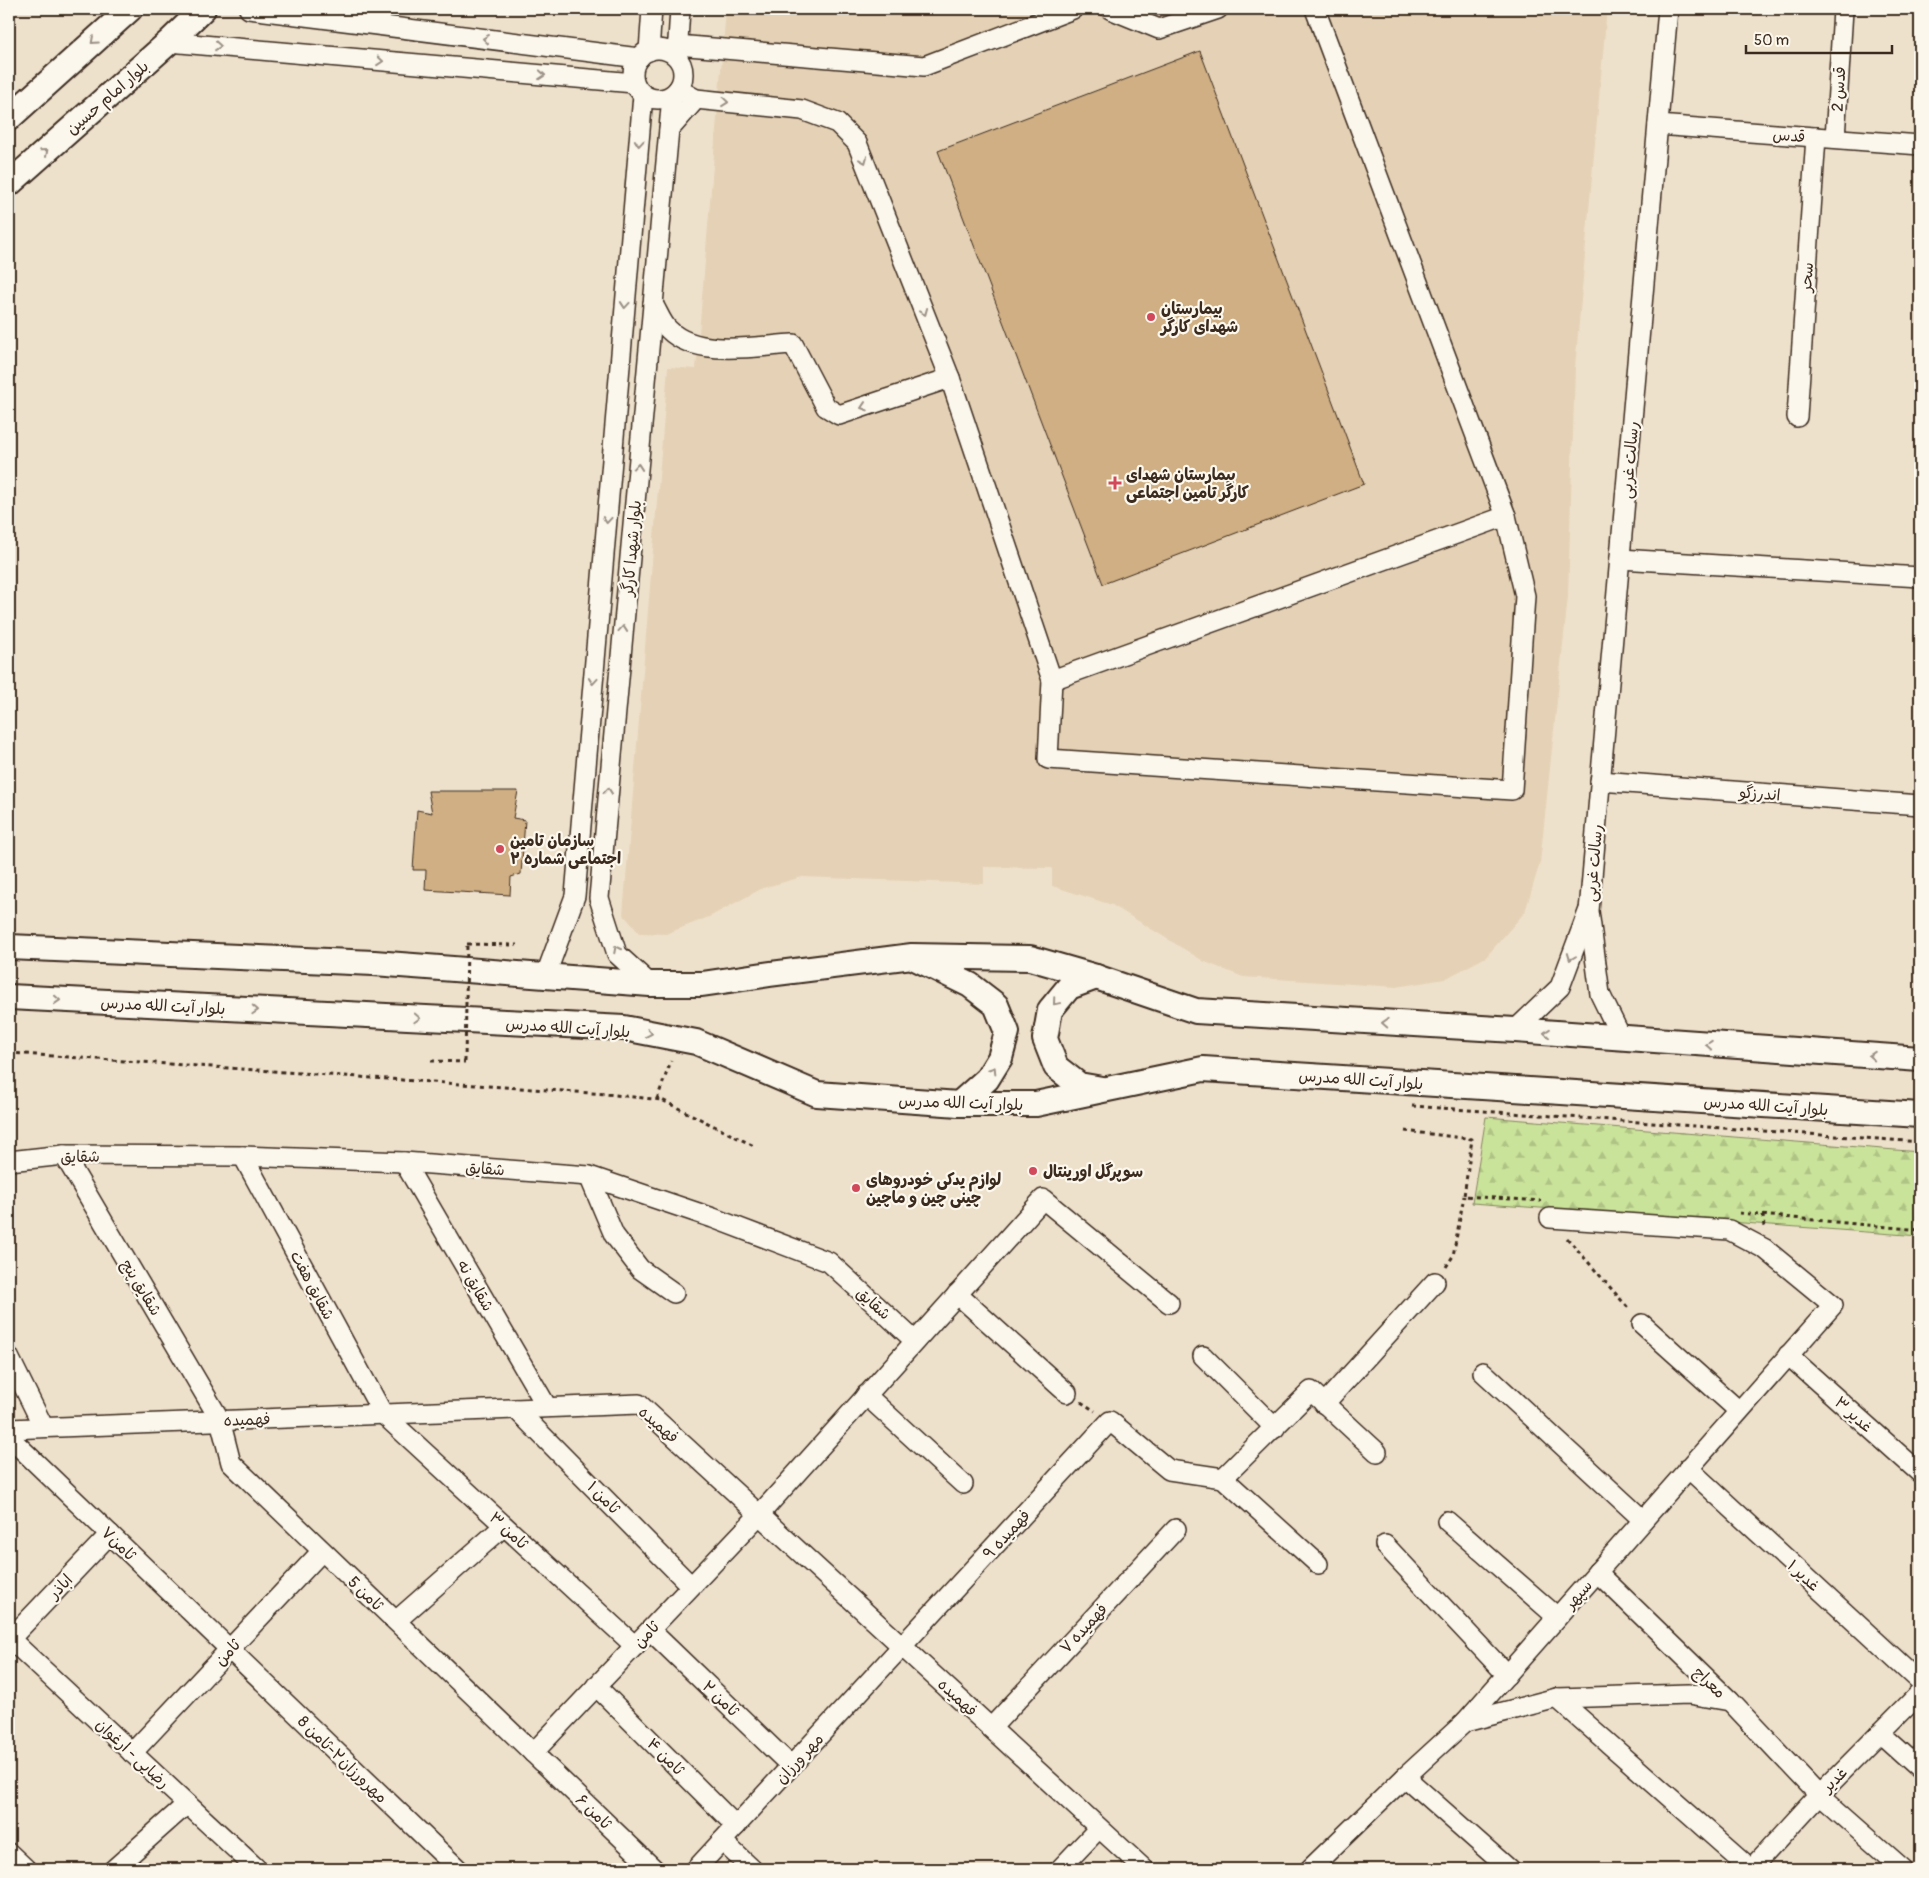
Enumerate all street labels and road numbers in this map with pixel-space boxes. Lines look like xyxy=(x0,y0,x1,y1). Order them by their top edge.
street label: بلوار امام حسین xyxy=(62,56,154,141)
street label: قدس 2 xyxy=(1827,66,1851,112)
street label: قدس xyxy=(1772,125,1806,147)
street label: سحر xyxy=(1796,262,1818,295)
street label: رسالت غربی xyxy=(1617,420,1643,500)
street label: بلوار شهدا کارگر xyxy=(618,499,646,599)
street label: اندرزگو xyxy=(1737,782,1781,805)
street label: رسالت غربی xyxy=(1581,823,1607,903)
street label: بلوار آیت الله مدرس xyxy=(100,993,226,1019)
street label: بلوار آیت الله مدرس xyxy=(505,1014,631,1042)
street label: بلوار آیت الله مدرس xyxy=(1298,1066,1424,1094)
street label: بلوار آیت الله مدرس xyxy=(898,1091,1024,1115)
street label: بلوار آیت الله مدرس xyxy=(1703,1092,1829,1120)
street label: شقایق xyxy=(60,1147,100,1167)
street label: شقایق xyxy=(465,1158,505,1180)
street label: شقایق هفت xyxy=(286,1248,339,1323)
street label: شقایق پنج xyxy=(117,1256,166,1319)
street label: شقایق نه xyxy=(452,1256,498,1315)
street label: شقایق xyxy=(852,1283,895,1324)
street label: غدیر ۳ xyxy=(1830,1392,1877,1437)
street label: فهمیده xyxy=(634,1402,683,1448)
street label: فهمیده xyxy=(223,1409,271,1431)
street label: ثامن ۱ xyxy=(583,1477,625,1519)
street label: فهمیده ۹ xyxy=(979,1506,1035,1564)
street label: ثامن ۳ xyxy=(485,1508,533,1554)
street label: ثامن۷ xyxy=(97,1523,141,1566)
street label: غدیر ۱ xyxy=(1783,1556,1824,1596)
street label: اباذر xyxy=(43,1570,77,1605)
street label: ثامن 5 xyxy=(344,1572,388,1616)
street label: سپهر xyxy=(1559,1576,1597,1615)
street label: فهمیده ۷ xyxy=(1055,1599,1112,1658)
street label: ثامن xyxy=(630,1616,665,1652)
street label: ثامن xyxy=(211,1634,246,1670)
street label: معراج xyxy=(1689,1662,1730,1703)
street label: فهمیده xyxy=(933,1674,981,1721)
street label: ثامن ۲ xyxy=(698,1677,744,1722)
street label: مهرورزان۲-ثامن 8 xyxy=(293,1712,391,1808)
street label: رضایی - ارغوان xyxy=(91,1714,173,1793)
street label: مهر ورزان xyxy=(771,1729,828,1788)
street label: ثامن ۴ xyxy=(643,1734,689,1780)
street label: غدیر xyxy=(1816,1763,1852,1798)
street label: ثامن ۶ xyxy=(571,1790,616,1834)

